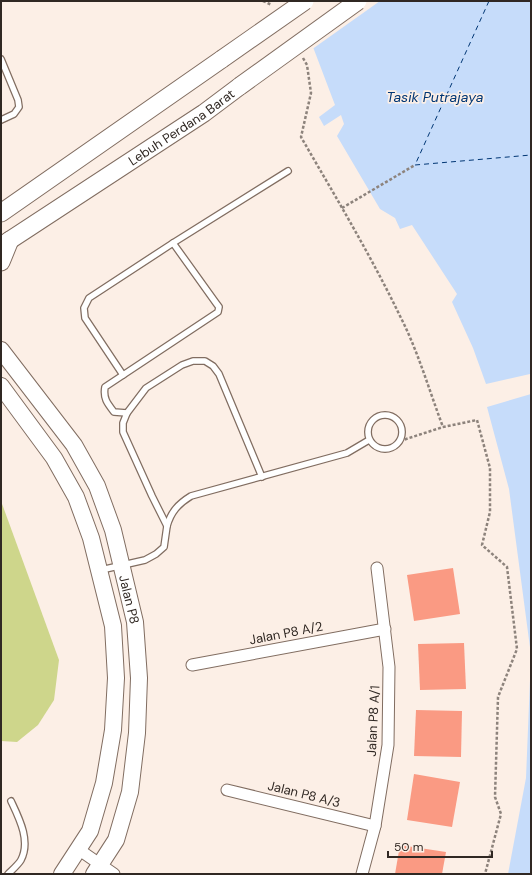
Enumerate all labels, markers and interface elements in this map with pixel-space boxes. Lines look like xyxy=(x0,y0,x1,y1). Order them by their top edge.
street label: Lebuh Perdana Barat xyxy=(125,85,238,169)
water label: Tasik Putrajaya xyxy=(386,88,484,106)
street label: Jalan P8 xyxy=(116,573,144,626)
street label: Jalan P8 A/2 xyxy=(248,618,324,648)
street label: Jalan P8 A/1 xyxy=(363,685,383,757)
street label: Jalan P8 A/3 xyxy=(266,777,342,811)
scale bar xyxy=(388,833,492,859)
text: 50 m xyxy=(394,839,423,855)

